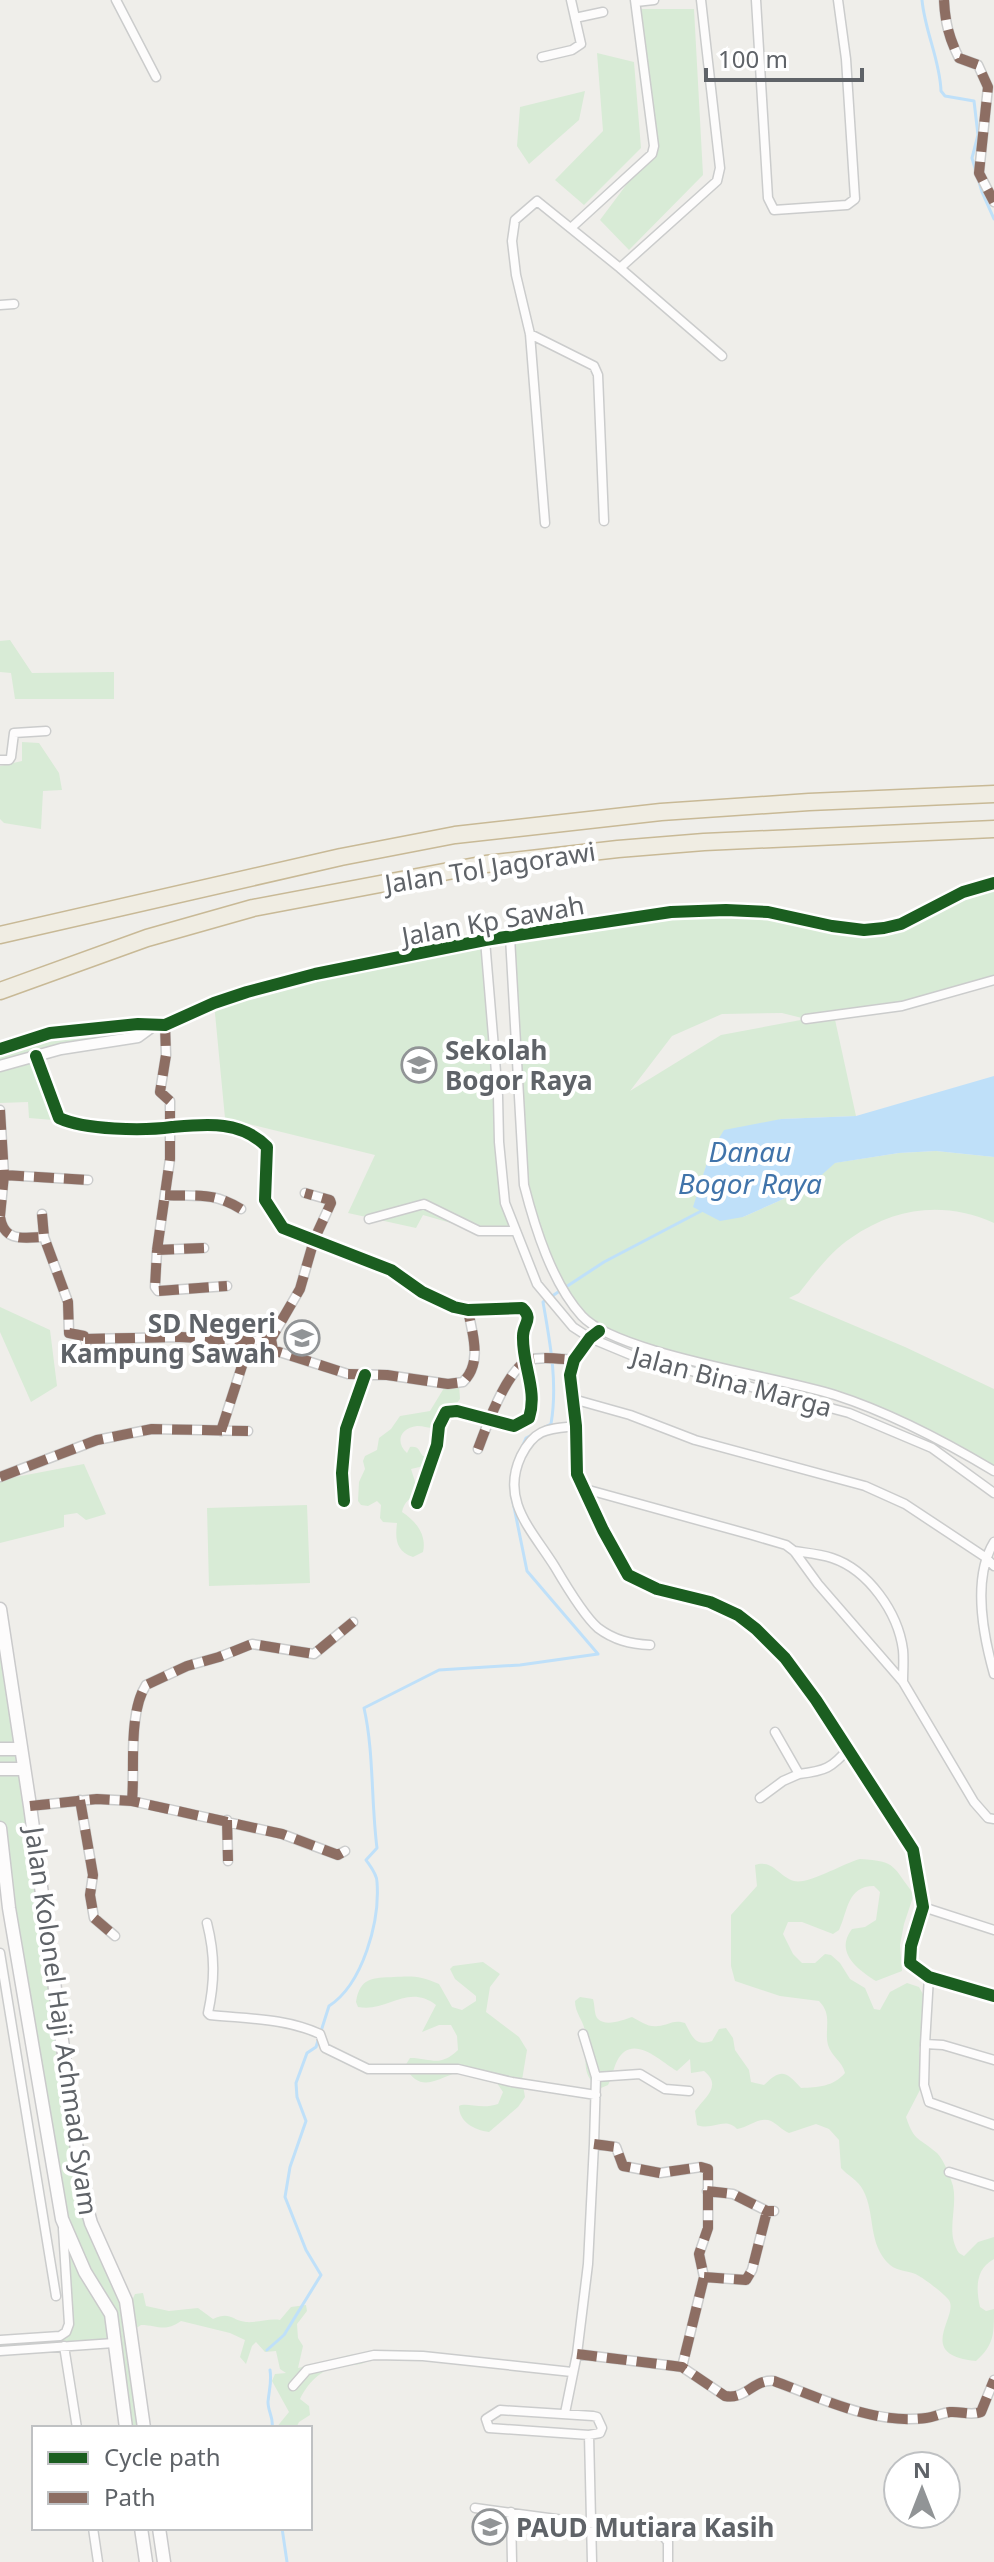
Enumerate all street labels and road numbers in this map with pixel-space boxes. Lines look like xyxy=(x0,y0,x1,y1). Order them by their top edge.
street label: Jalan Tol Jagorawi xyxy=(379,833,598,902)
street label: Jalan Kp Sawah xyxy=(396,886,587,954)
street label: Jalan Bina Marga xyxy=(625,1336,836,1425)
street label: Jalan Kolonel Haji Achmad Syam xyxy=(17,1822,107,2217)

